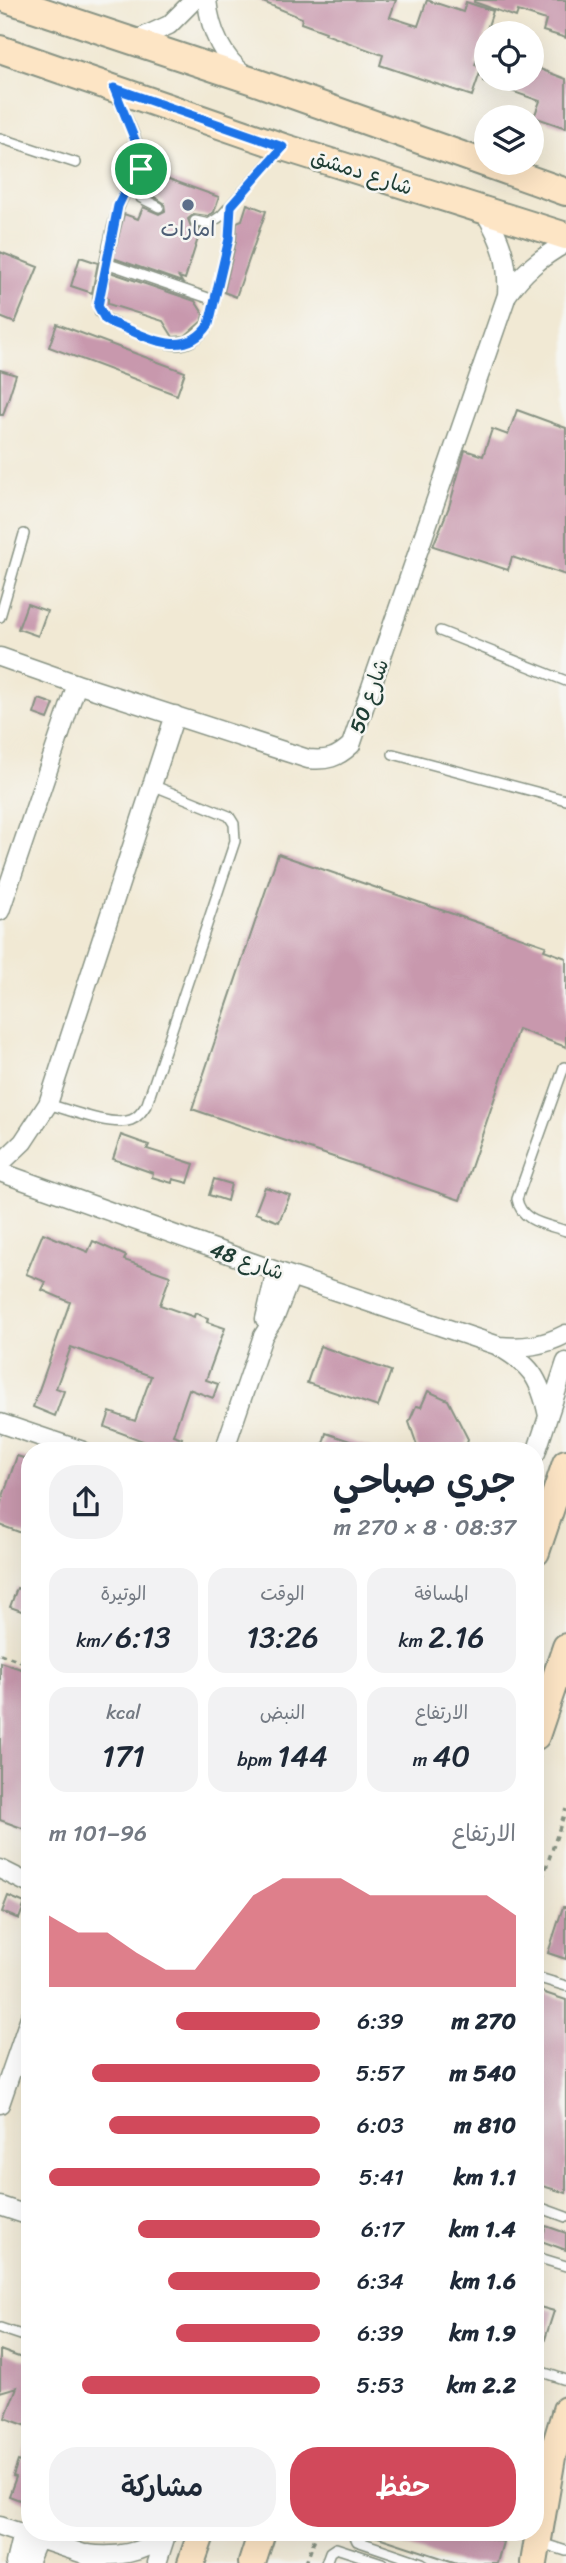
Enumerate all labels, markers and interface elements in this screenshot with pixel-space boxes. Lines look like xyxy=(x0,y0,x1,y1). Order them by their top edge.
map controls xyxy=(474,21,544,175)
button: locate xyxy=(474,21,544,91)
button: layers xyxy=(474,105,544,175)
street label: شارع دمشق xyxy=(306,138,418,206)
pin xyxy=(111,139,171,199)
icon: arrive xyxy=(122,150,160,188)
marker: امارات xyxy=(180,197,196,213)
place label: امارات xyxy=(161,210,215,248)
street label: شارع 50 xyxy=(338,653,400,739)
street label: شارع 48 xyxy=(205,1231,289,1291)
text: جري صباحي xyxy=(332,1447,516,1514)
button: share xyxy=(49,1465,123,1539)
text: 08:37 · 8 × 270 m xyxy=(334,1507,516,1548)
text: الوتيرة xyxy=(101,1577,146,1610)
text: الوقت xyxy=(260,1577,305,1610)
text: المسافة xyxy=(414,1577,469,1610)
text: 6:13 xyxy=(115,1610,171,1664)
text: 13:26 xyxy=(246,1610,319,1664)
text: 2.16 xyxy=(428,1610,484,1664)
text: /km xyxy=(76,1624,115,1657)
text: km xyxy=(399,1624,428,1657)
text: kcal xyxy=(106,1696,141,1729)
text: النبض xyxy=(260,1696,305,1729)
text: الارتفاع xyxy=(415,1696,468,1729)
text: 171 xyxy=(102,1729,145,1783)
text: 144 xyxy=(277,1729,328,1783)
text: 40 xyxy=(432,1729,470,1783)
text: bpm xyxy=(237,1743,277,1776)
text: m xyxy=(413,1743,432,1776)
text: 96–101 m xyxy=(49,1813,147,1854)
text: الارتفاع xyxy=(452,1813,516,1854)
text: 6:39 xyxy=(357,2001,404,2042)
text: 270 m xyxy=(451,2001,516,2042)
text: 5:57 xyxy=(356,2053,404,2094)
text: 540 m xyxy=(449,2053,516,2094)
text: 6:03 xyxy=(357,2105,404,2146)
text: 810 m xyxy=(454,2105,516,2146)
text: 5:41 xyxy=(359,2157,404,2198)
text: 1.1 km xyxy=(453,2157,516,2198)
text: 6:17 xyxy=(361,2209,404,2250)
text: 1.4 km xyxy=(449,2209,516,2250)
text: 6:34 xyxy=(357,2261,404,2302)
text: 1.6 km xyxy=(450,2261,516,2302)
text: 6:39 xyxy=(357,2313,404,2354)
text: 1.9 km xyxy=(449,2313,516,2354)
text: 5:53 xyxy=(356,2365,404,2406)
text: 2.2 km xyxy=(447,2365,516,2406)
button: مشاركة xyxy=(49,2447,276,2527)
button: حفظ xyxy=(290,2447,516,2527)

